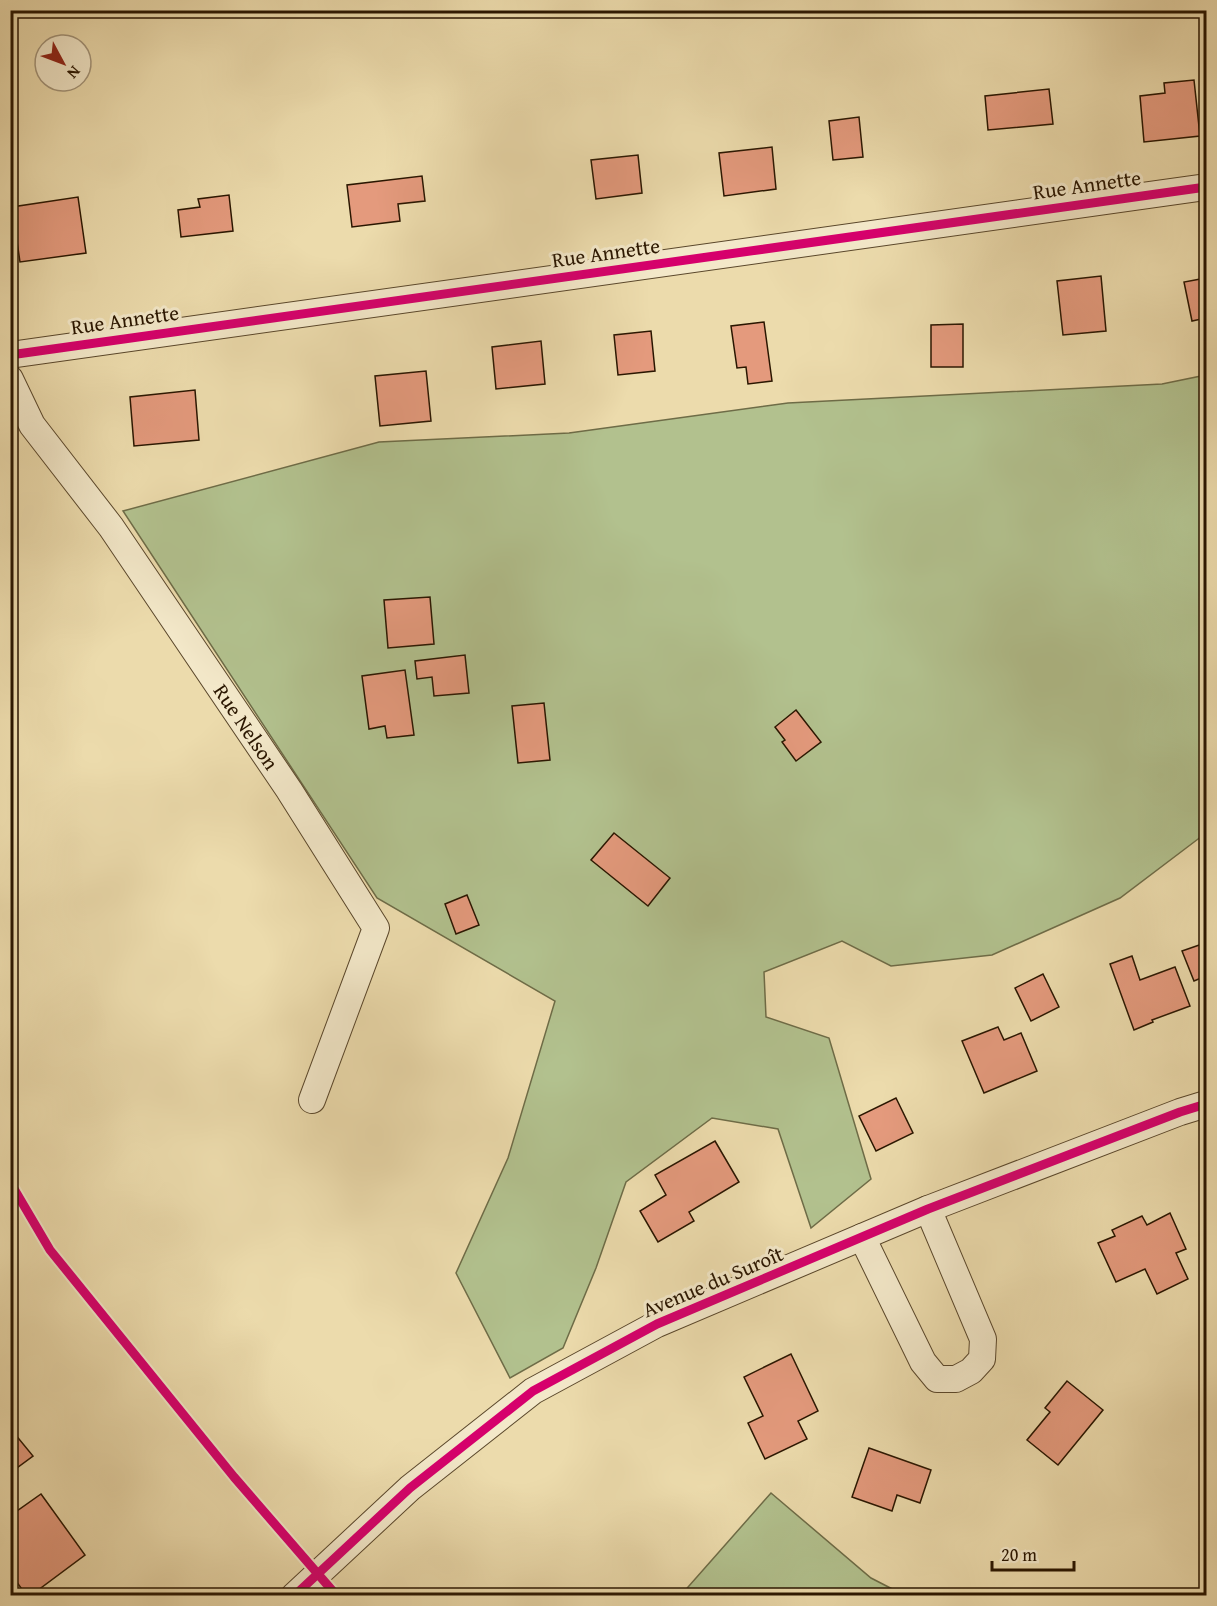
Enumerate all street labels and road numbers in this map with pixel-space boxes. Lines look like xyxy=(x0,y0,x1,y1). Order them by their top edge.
street label: Rue Annette xyxy=(1031,162,1143,207)
street label: Rue Annette xyxy=(550,230,662,275)
street label: Rue Annette xyxy=(69,297,181,342)
street label: Rue Nelson xyxy=(206,677,287,776)
street label: Avenue du Suroît xyxy=(638,1238,789,1325)

